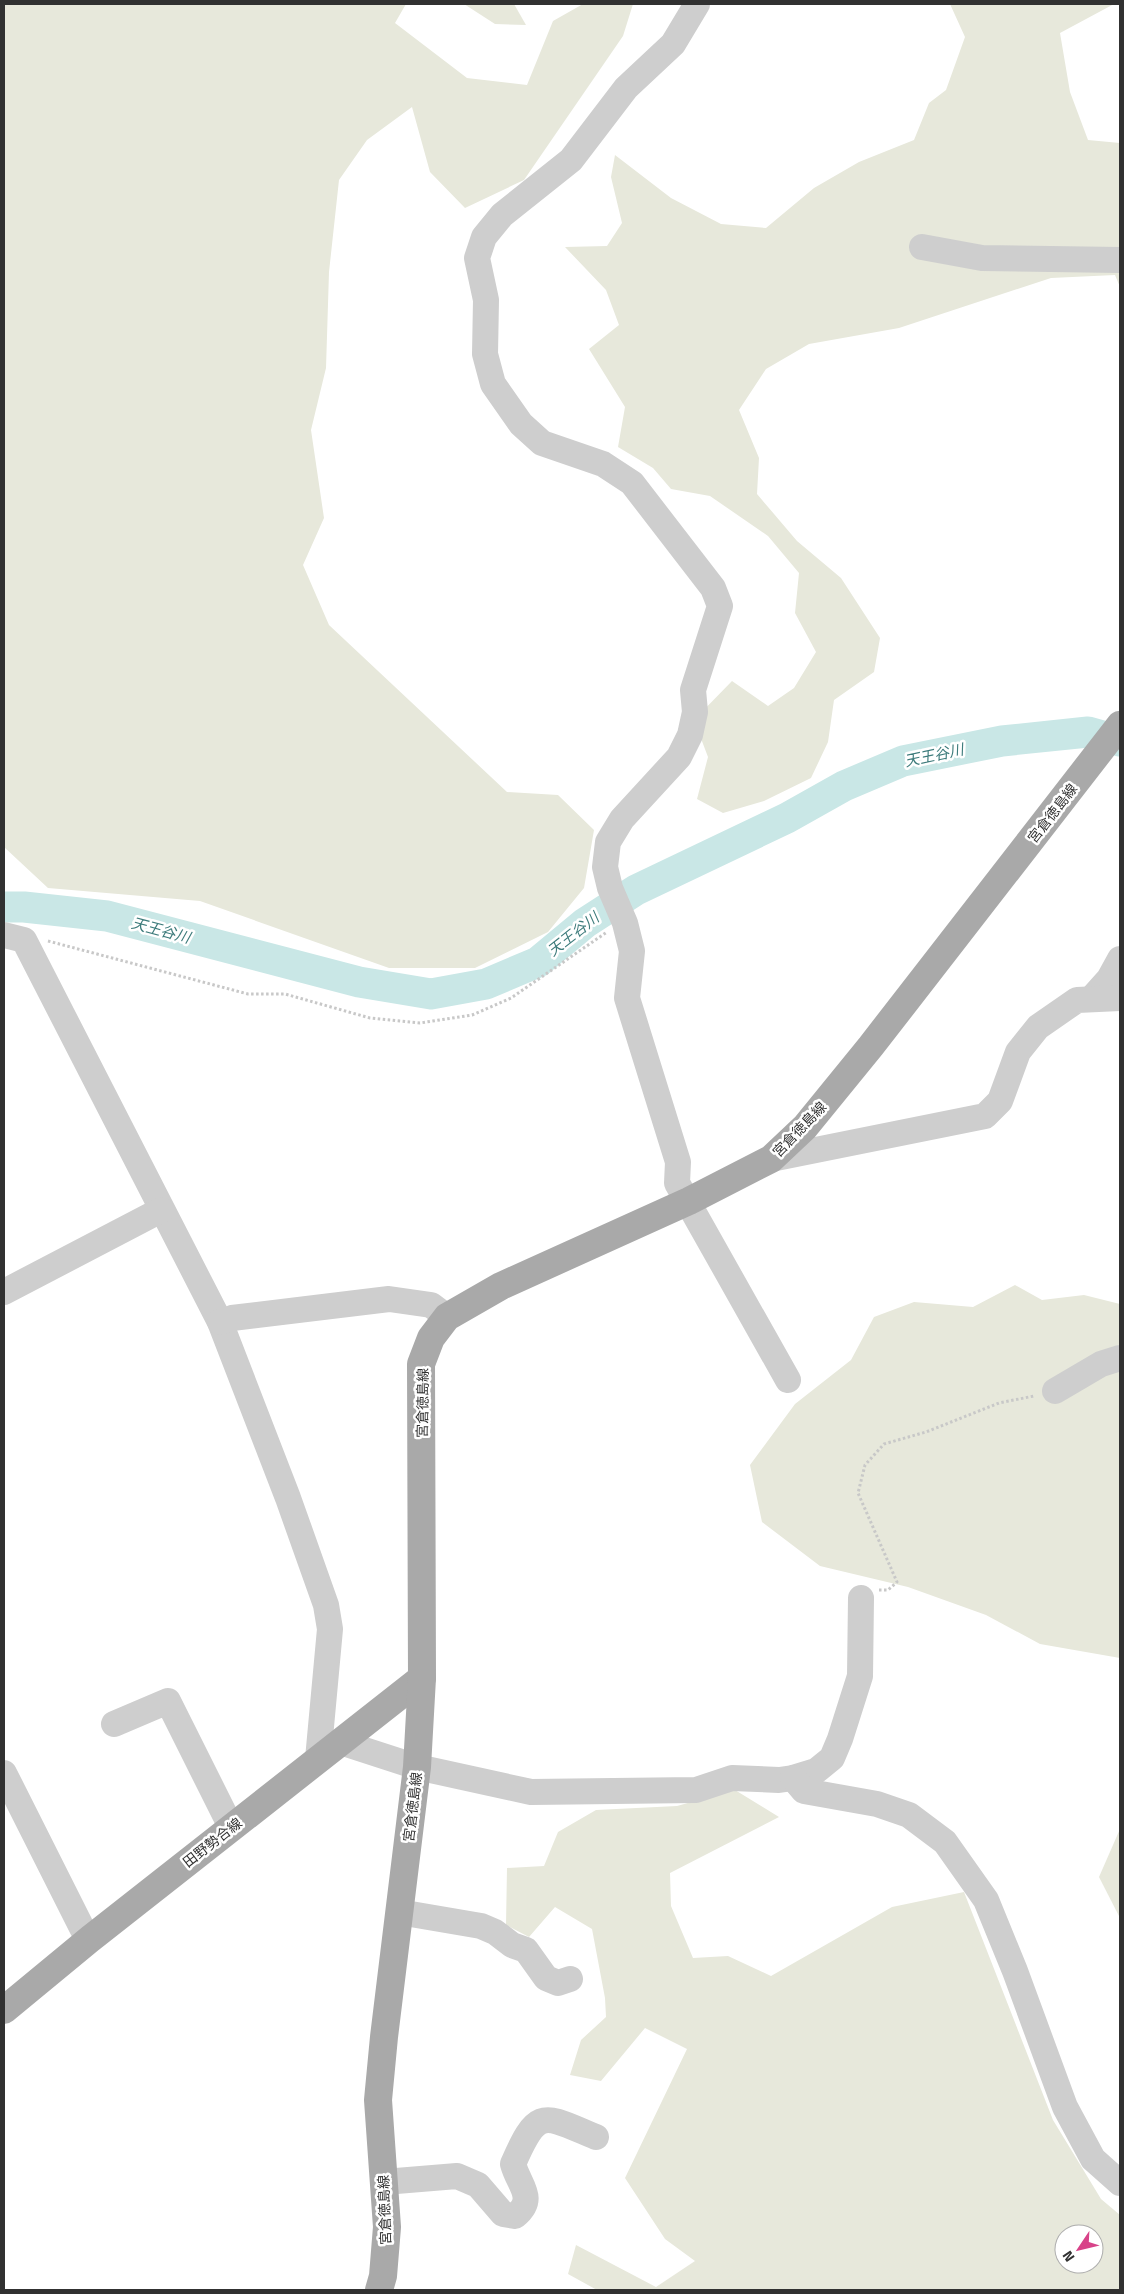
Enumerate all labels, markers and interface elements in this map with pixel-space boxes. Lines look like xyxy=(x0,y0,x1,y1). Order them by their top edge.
water label: 天王谷川 xyxy=(902,737,968,772)
street label: 宮倉徳島線 xyxy=(1022,779,1082,847)
water label: 天王谷川 xyxy=(542,905,605,962)
water label: 天王谷川 xyxy=(129,911,195,949)
street label: 宮倉徳島線 xyxy=(767,1097,831,1161)
street label: 宮倉徳島線 xyxy=(411,1368,433,1438)
street label: 宮倉徳島線 xyxy=(397,1771,427,1843)
street label: 田野勢合線 xyxy=(178,1812,246,1872)
street label: 宮倉徳島線 xyxy=(372,2175,396,2245)
north arrow xyxy=(1054,2224,1104,2274)
text: N xyxy=(1057,2247,1079,2267)

